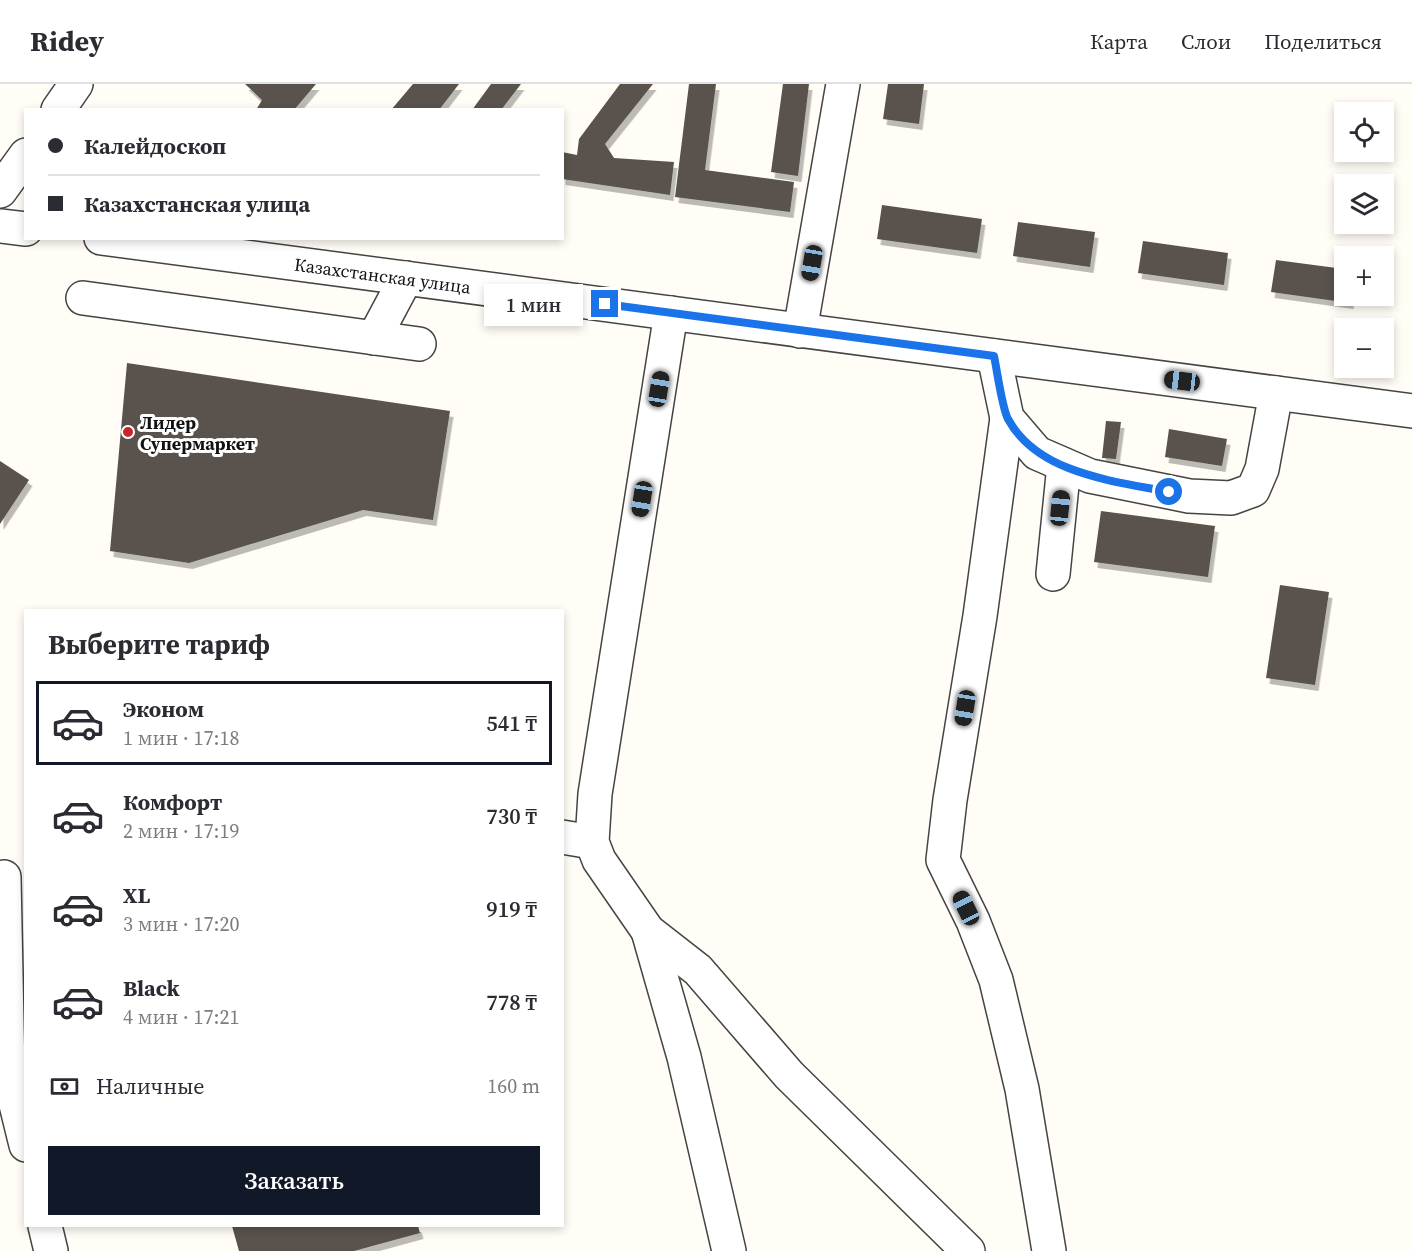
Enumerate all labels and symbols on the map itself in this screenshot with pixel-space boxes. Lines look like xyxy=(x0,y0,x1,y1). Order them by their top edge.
car xyxy=(800,244,824,282)
street label: Казахстанская улица xyxy=(293,251,473,299)
callout: 1 мин xyxy=(485,283,584,325)
route end xyxy=(591,290,618,317)
car xyxy=(647,370,671,408)
car xyxy=(1163,370,1201,392)
place label: Лидер Супермаркет xyxy=(140,410,255,456)
marker: Лидер Супермаркет xyxy=(121,425,135,439)
route start xyxy=(1155,478,1182,505)
car xyxy=(630,480,654,518)
car xyxy=(1049,489,1071,527)
car xyxy=(953,689,977,727)
car xyxy=(950,888,982,928)

